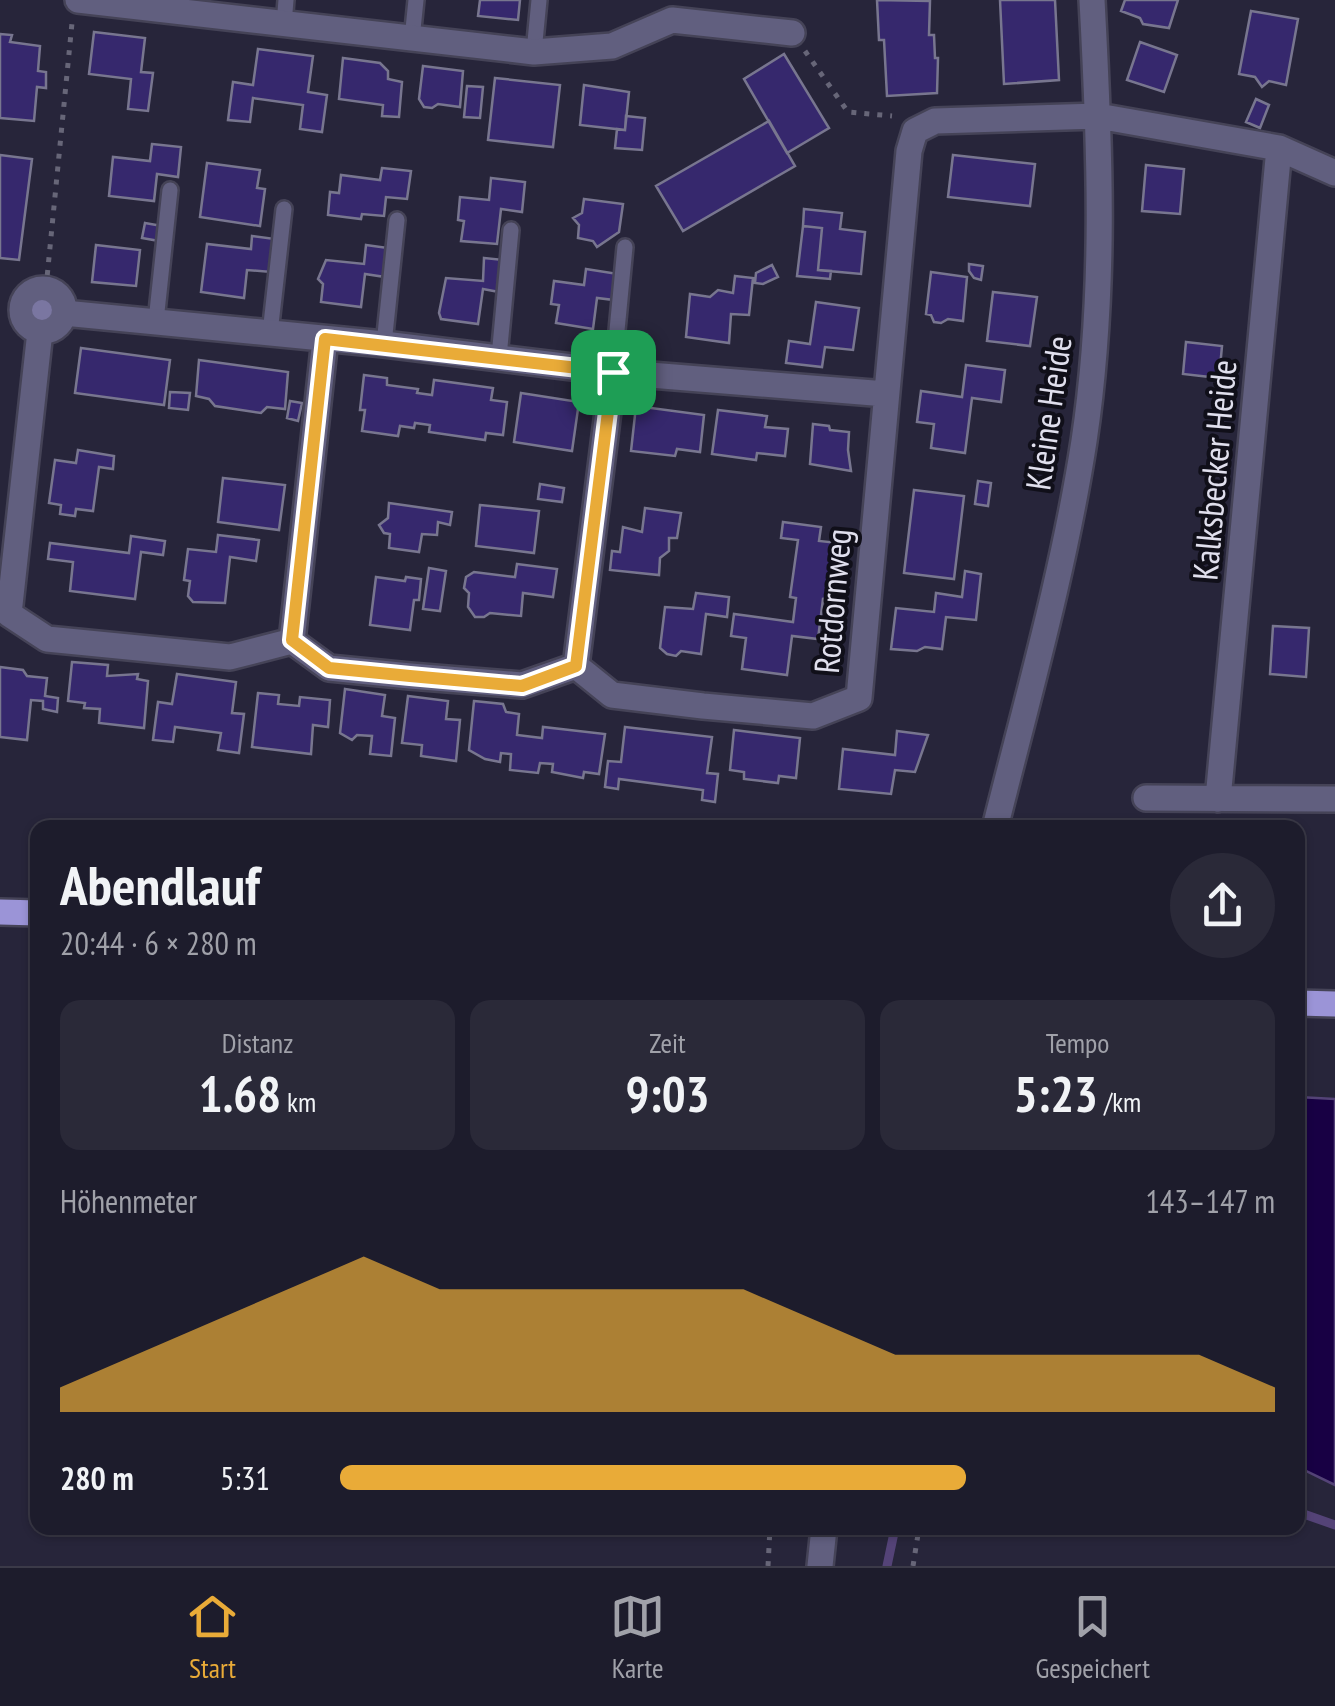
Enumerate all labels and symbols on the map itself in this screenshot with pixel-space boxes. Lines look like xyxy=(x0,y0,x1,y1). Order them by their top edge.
pin xyxy=(571,330,656,415)
street label: Kleine Heide xyxy=(1014,333,1082,493)
street label: Kalksbecker Heide xyxy=(1181,358,1247,582)
street label: Rotdornweg xyxy=(803,527,861,675)

